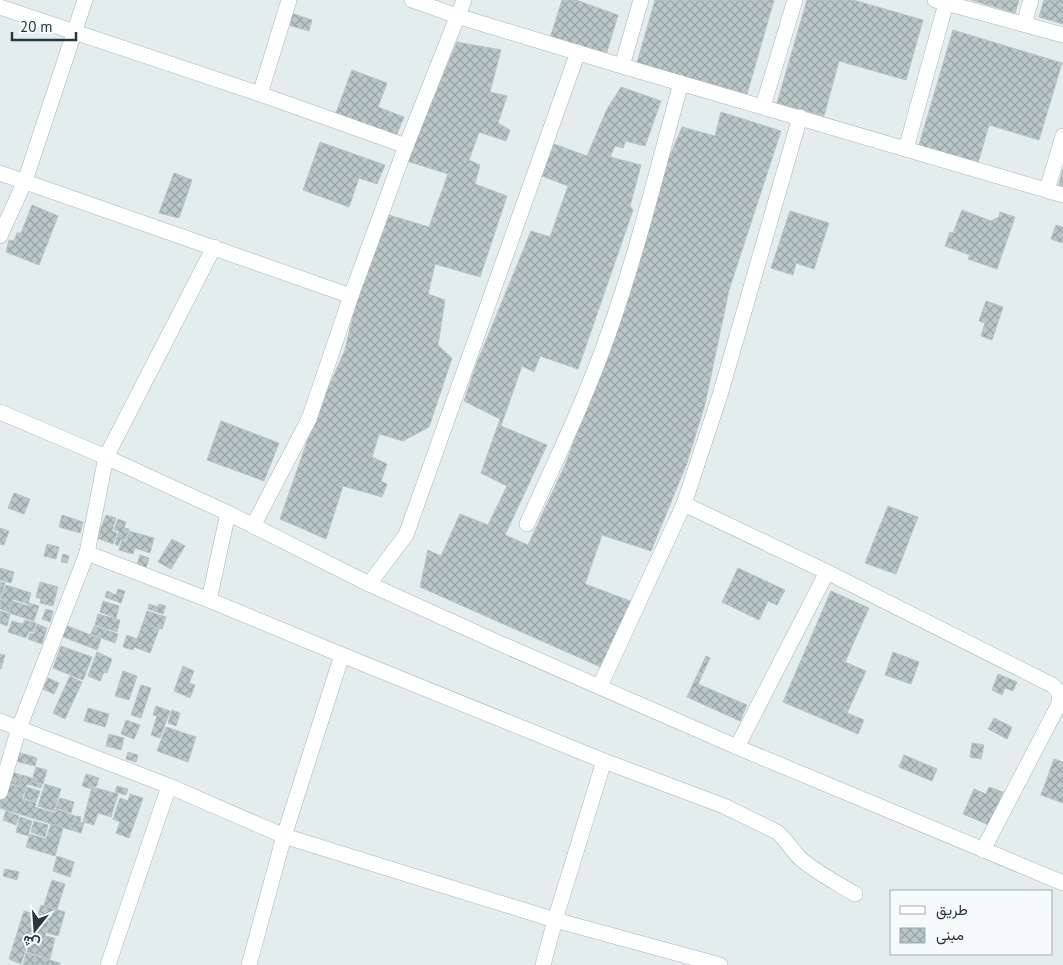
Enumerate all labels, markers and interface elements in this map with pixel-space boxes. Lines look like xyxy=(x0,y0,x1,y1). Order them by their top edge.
scale bar xyxy=(12,10,76,42)
text: 20 m xyxy=(20,17,53,36)
legend xyxy=(890,890,1053,955)
text: طريق xyxy=(936,900,968,920)
north arrow xyxy=(10,905,60,955)
text: مبنى xyxy=(936,925,964,945)
text: ش xyxy=(20,931,42,953)

